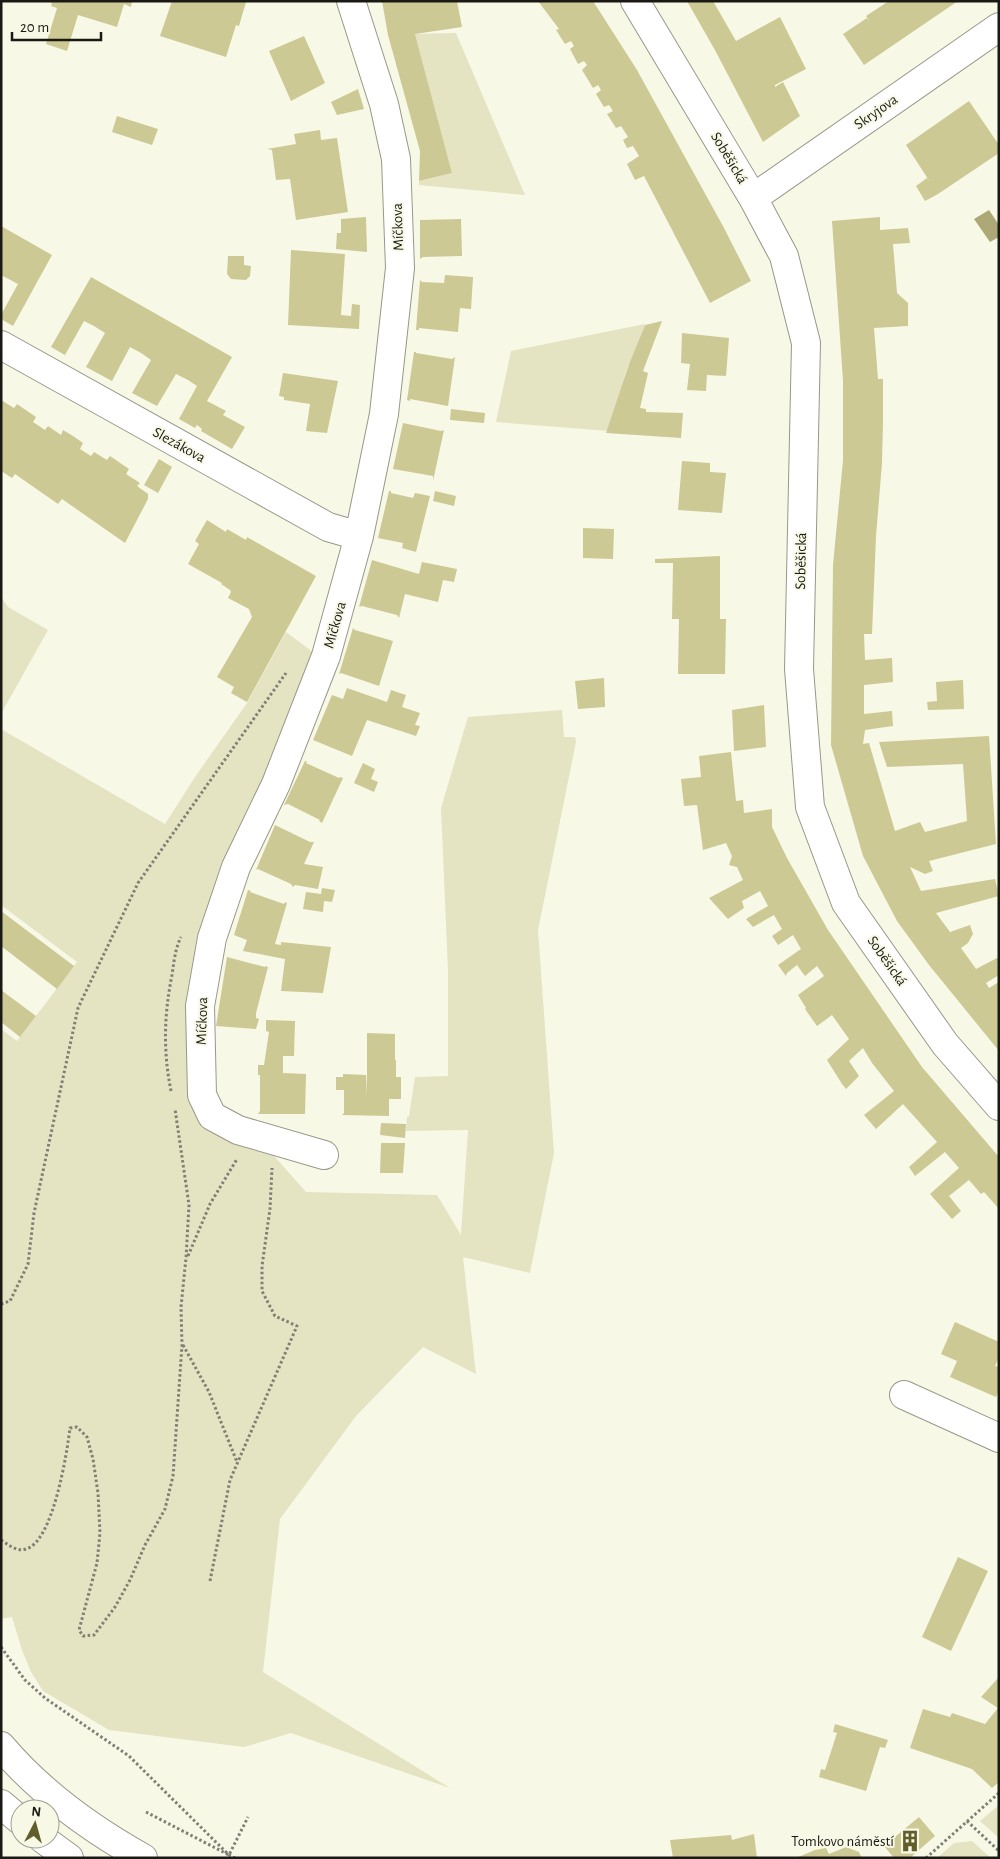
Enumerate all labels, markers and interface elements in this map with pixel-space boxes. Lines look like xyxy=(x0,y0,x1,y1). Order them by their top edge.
scale bar xyxy=(12,10,101,42)
text: 20 m xyxy=(20,20,49,35)
street label: Skryjova xyxy=(851,92,901,132)
street label: Soběšická xyxy=(708,130,750,186)
street label: Míčkova xyxy=(390,203,406,251)
street label: Slezákova xyxy=(150,425,208,466)
street label: Soběšická xyxy=(793,532,809,590)
street label: Míčkova xyxy=(321,600,349,650)
street label: Soběšická xyxy=(864,933,910,989)
street label: Míčkova xyxy=(194,997,210,1045)
north arrow xyxy=(10,1799,60,1849)
text: N xyxy=(31,1805,42,1820)
building icon: Tomkovo náměstí xyxy=(897,1828,923,1854)
place label: Tomkovo náměstí xyxy=(791,1834,894,1849)

